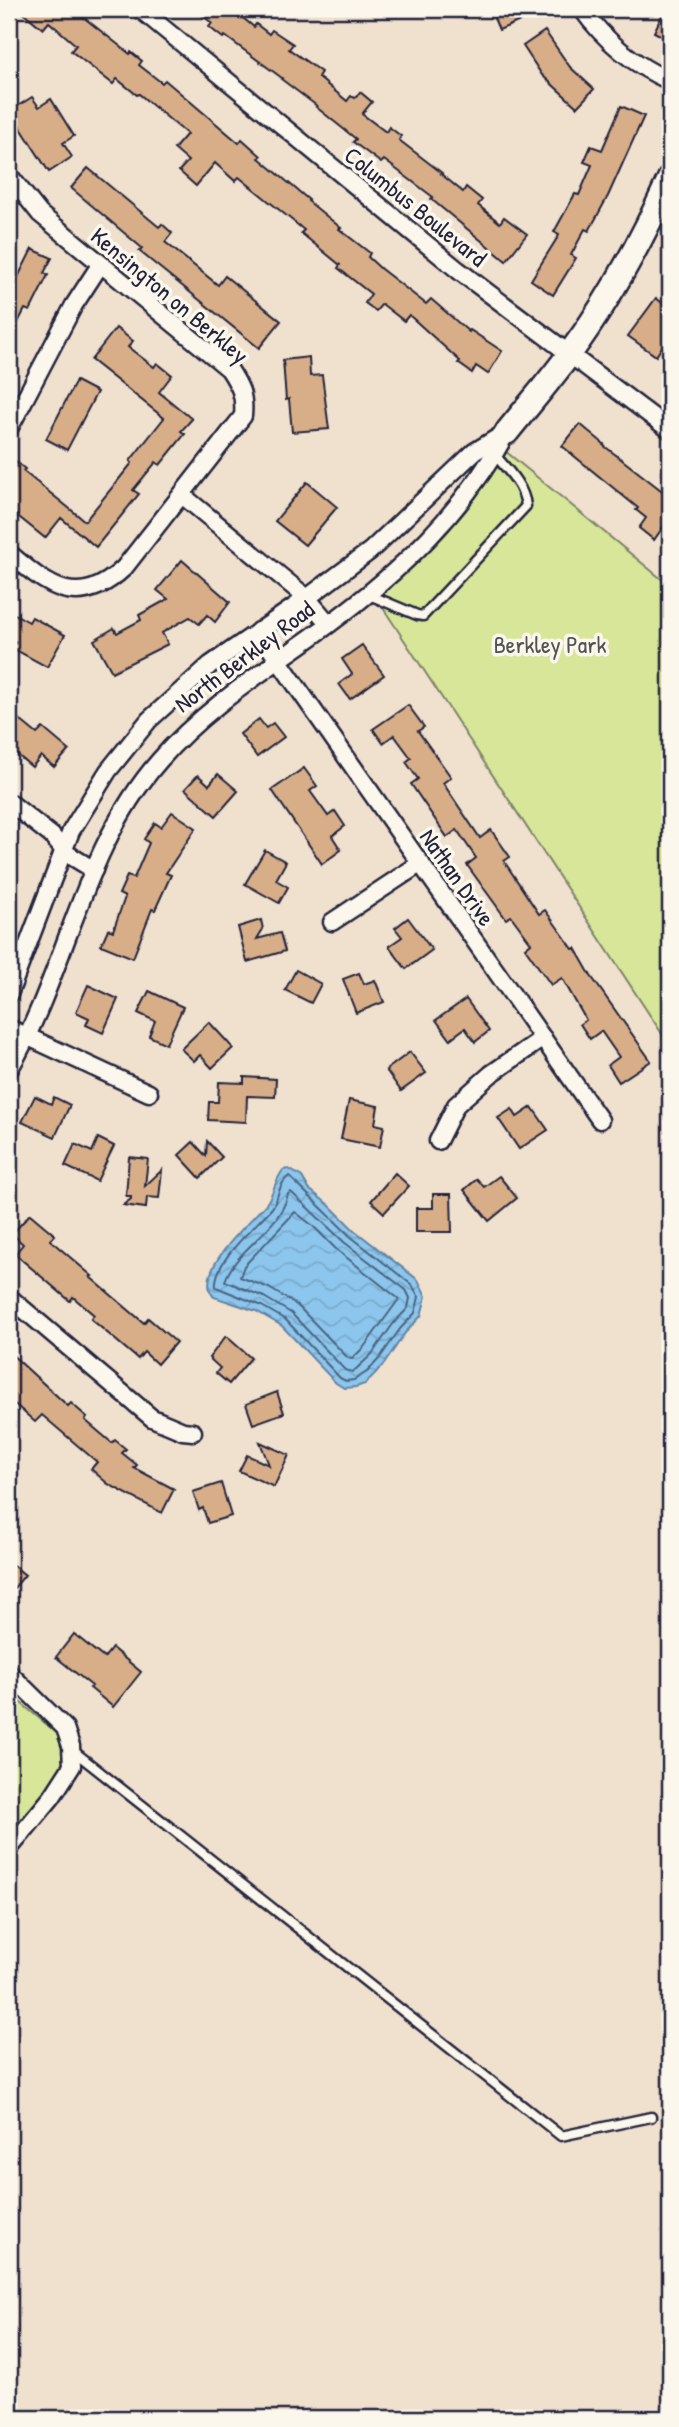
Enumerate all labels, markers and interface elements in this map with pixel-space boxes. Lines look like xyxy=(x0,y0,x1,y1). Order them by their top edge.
street label: Columbus Boulevard xyxy=(338,139,494,273)
street label: Kensington on Berkley xyxy=(84,220,256,370)
street label: North Berkley Road xyxy=(168,593,320,719)
park label: Berkley Park xyxy=(494,628,606,660)
street label: Nathan Drive xyxy=(413,822,503,932)

